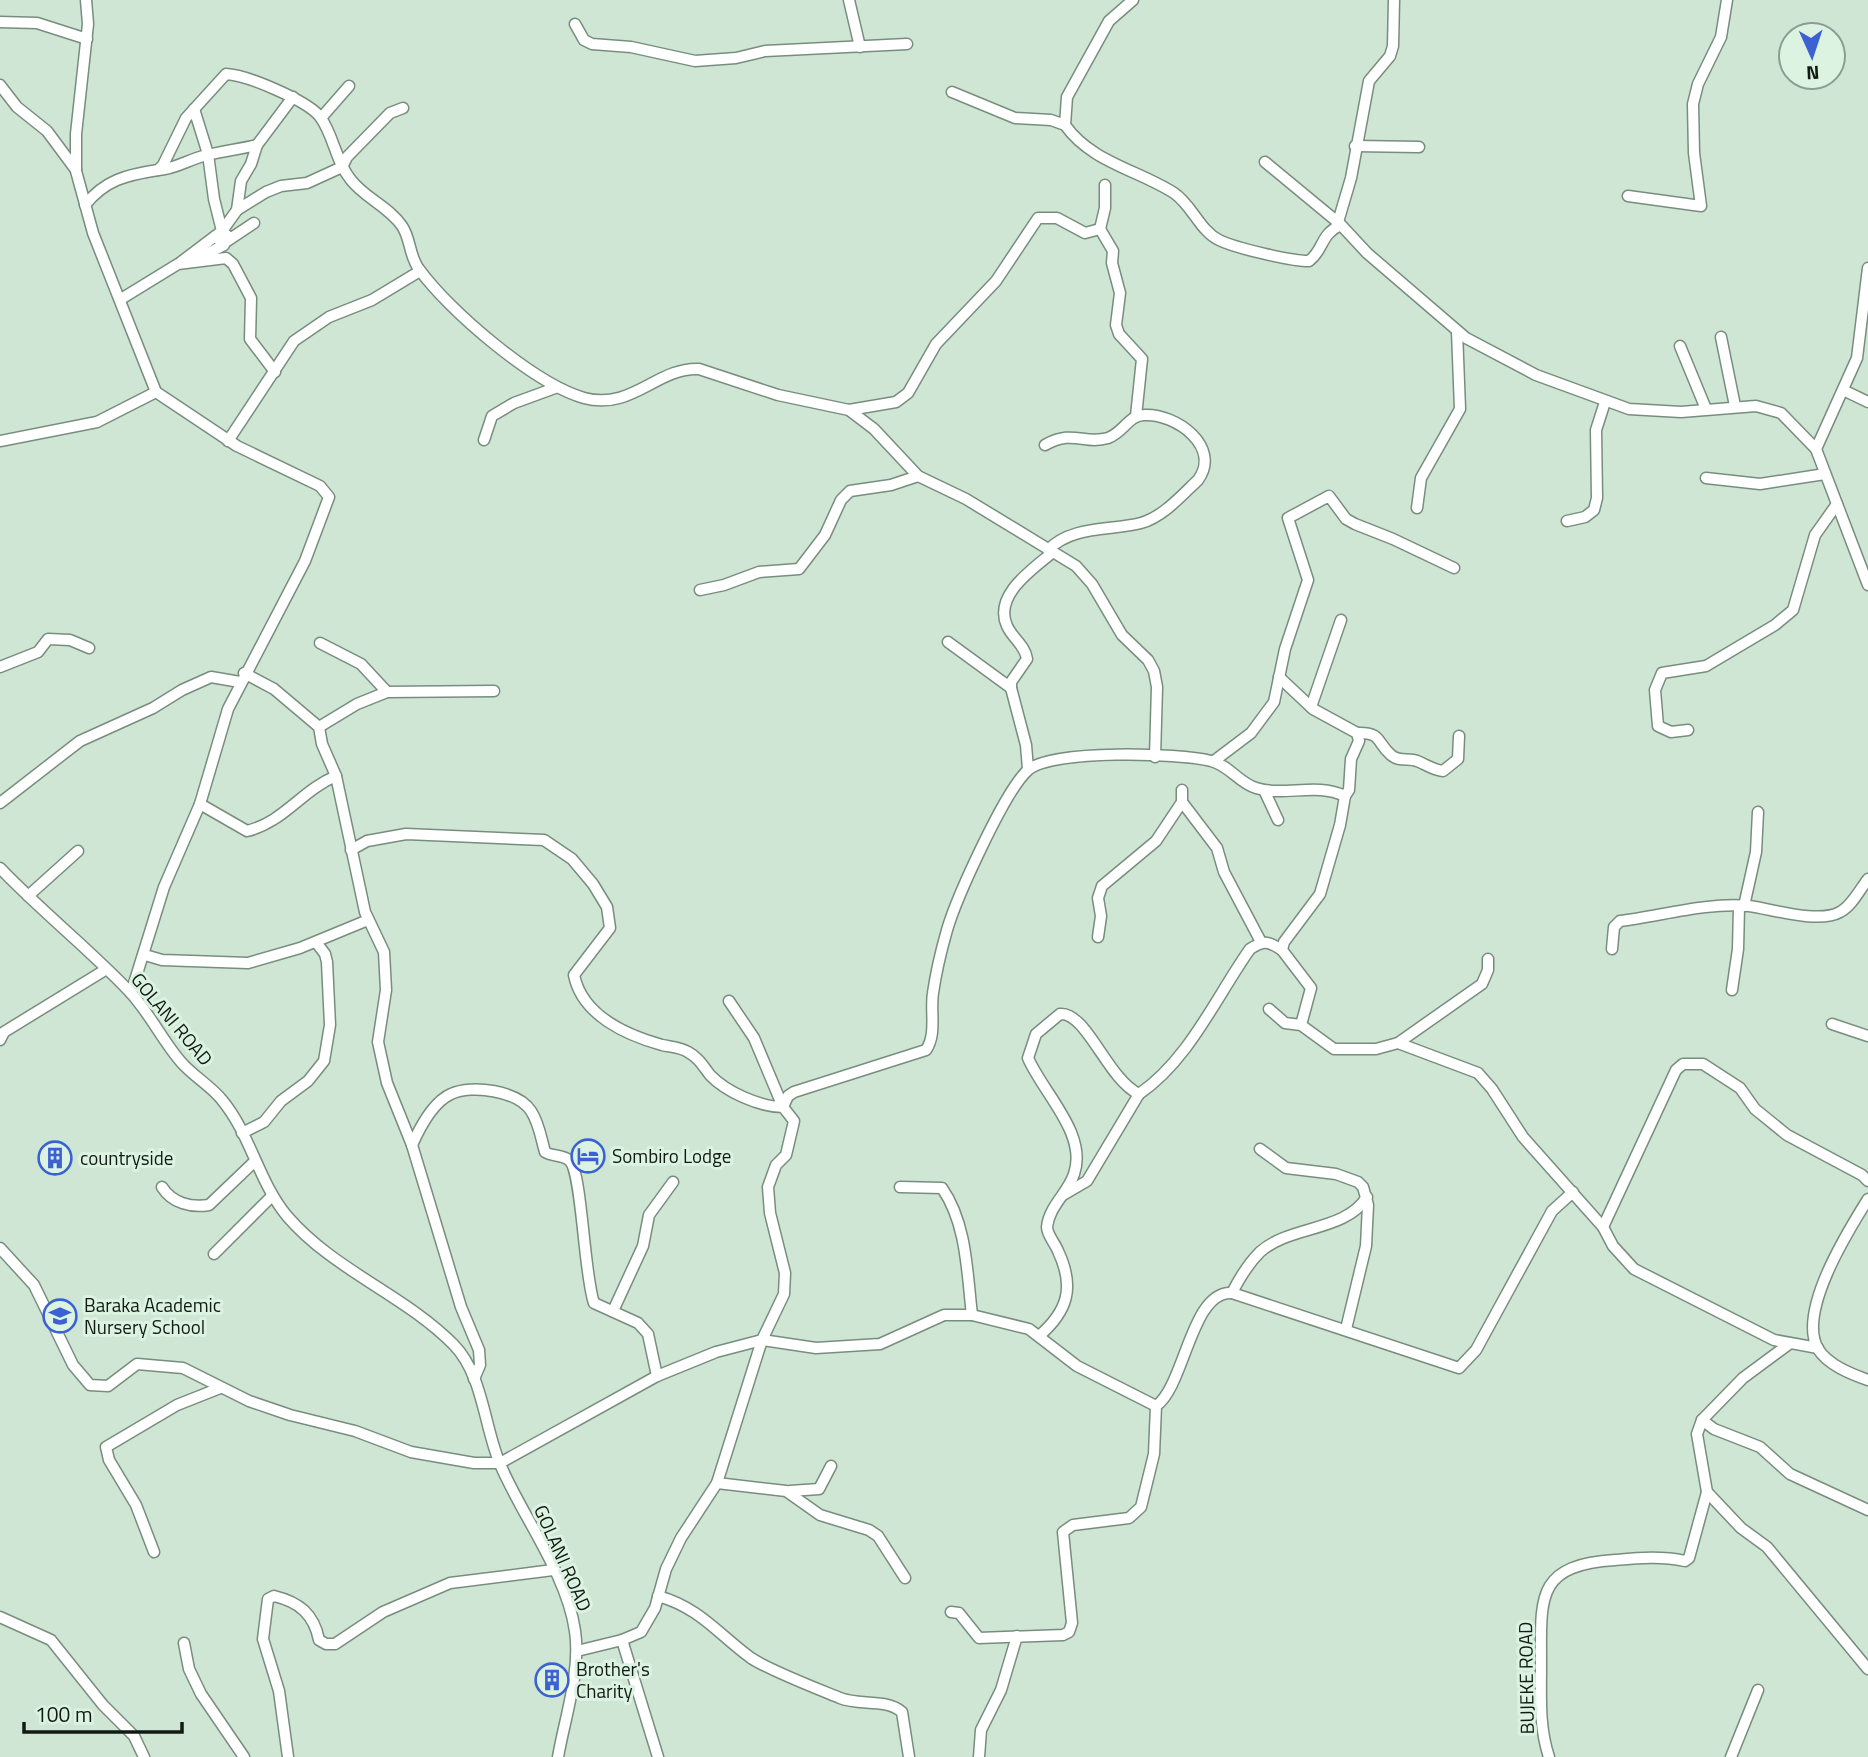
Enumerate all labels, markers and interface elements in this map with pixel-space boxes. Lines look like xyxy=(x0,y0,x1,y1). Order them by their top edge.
north arrow xyxy=(1777,21,1847,91)
text: N xyxy=(1806,59,1820,88)
street label: GOLANI ROAD xyxy=(125,966,220,1072)
hotel icon: Sombiro Lodge xyxy=(569,1137,607,1175)
building icon: countryside xyxy=(36,1139,74,1177)
place label: Sombiro Lodge xyxy=(612,1141,731,1170)
place label: countryside xyxy=(80,1143,173,1172)
place label: Baraka Academic Nursery School xyxy=(84,1290,221,1341)
school or university icon: Baraka Academic Nursery School xyxy=(41,1297,79,1335)
street label: GOLANI ROAD xyxy=(527,1500,600,1616)
street label: BUJEKE ROAD xyxy=(1510,1621,1541,1735)
place label: Brother's Charity xyxy=(576,1654,650,1705)
building icon: Brother's Charity xyxy=(533,1661,571,1699)
scale bar xyxy=(24,1690,182,1734)
text: 100 m xyxy=(35,1698,92,1730)

